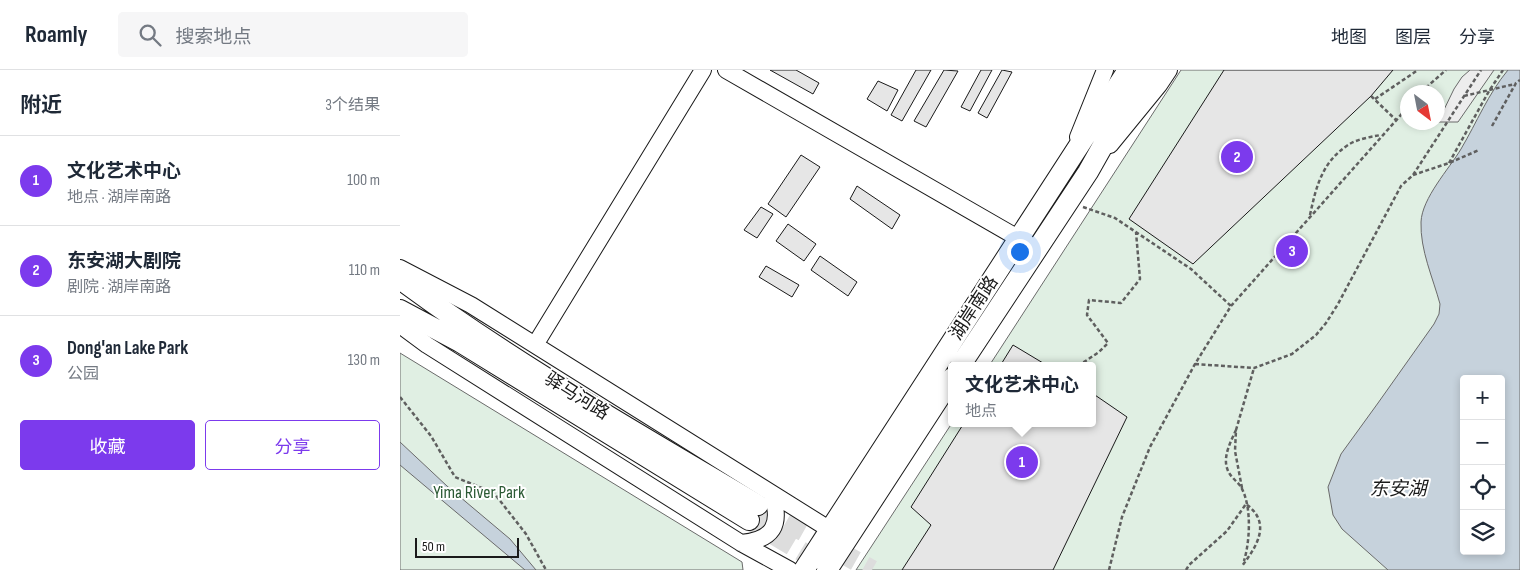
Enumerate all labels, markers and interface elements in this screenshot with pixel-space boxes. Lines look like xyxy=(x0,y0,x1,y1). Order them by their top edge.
search box xyxy=(118,12,468,57)
text: Roamly xyxy=(25,20,88,49)
icon: search xyxy=(136,21,164,49)
text: 搜索地点 xyxy=(176,26,252,49)
text: 地图 xyxy=(1331,27,1367,48)
text: 图层 xyxy=(1395,27,1431,48)
text: 分享 xyxy=(1459,27,1495,48)
north arrow xyxy=(1400,85,1445,130)
text: 附近 xyxy=(20,93,62,118)
text: 3个结果 xyxy=(325,96,380,115)
pin: 2 xyxy=(1221,138,1253,176)
text: 文化艺术中心 xyxy=(67,160,181,183)
text: 1 xyxy=(33,171,39,190)
text: 100 m xyxy=(347,171,380,190)
text: 地点 · 湖岸南路 xyxy=(67,188,171,207)
pin: 3 xyxy=(1276,232,1308,270)
your location xyxy=(1007,239,1033,265)
text: 东安湖大剧院 xyxy=(67,250,181,273)
text: 2 xyxy=(32,261,40,280)
text: 110 m xyxy=(349,261,380,280)
street label: 湖岸南路 xyxy=(946,272,1002,344)
text: 剧院 · 湖岸南路 xyxy=(67,278,171,297)
text: Dong'an Lake Park xyxy=(67,337,188,360)
text: 3 xyxy=(32,351,40,370)
text: 130 m xyxy=(348,351,380,370)
popup xyxy=(948,362,1096,427)
text: 公园 xyxy=(67,365,99,384)
street label: 驿马河路 xyxy=(541,368,613,424)
text: 文化艺术中心 xyxy=(965,374,1079,397)
map controls xyxy=(1460,375,1505,555)
button: + xyxy=(1460,375,1505,420)
text: 地点 xyxy=(965,402,997,421)
button: 收藏 xyxy=(20,420,195,470)
button: 分享 xyxy=(205,420,380,470)
button: − xyxy=(1460,420,1505,465)
pin: 1 xyxy=(1006,443,1038,481)
button: locate xyxy=(1460,465,1505,510)
water label: 东安湖 xyxy=(1369,478,1429,501)
park label: Yima River Park xyxy=(433,482,525,503)
button: layers xyxy=(1460,510,1505,555)
scale bar xyxy=(415,535,519,558)
text: 50 m xyxy=(422,538,445,555)

